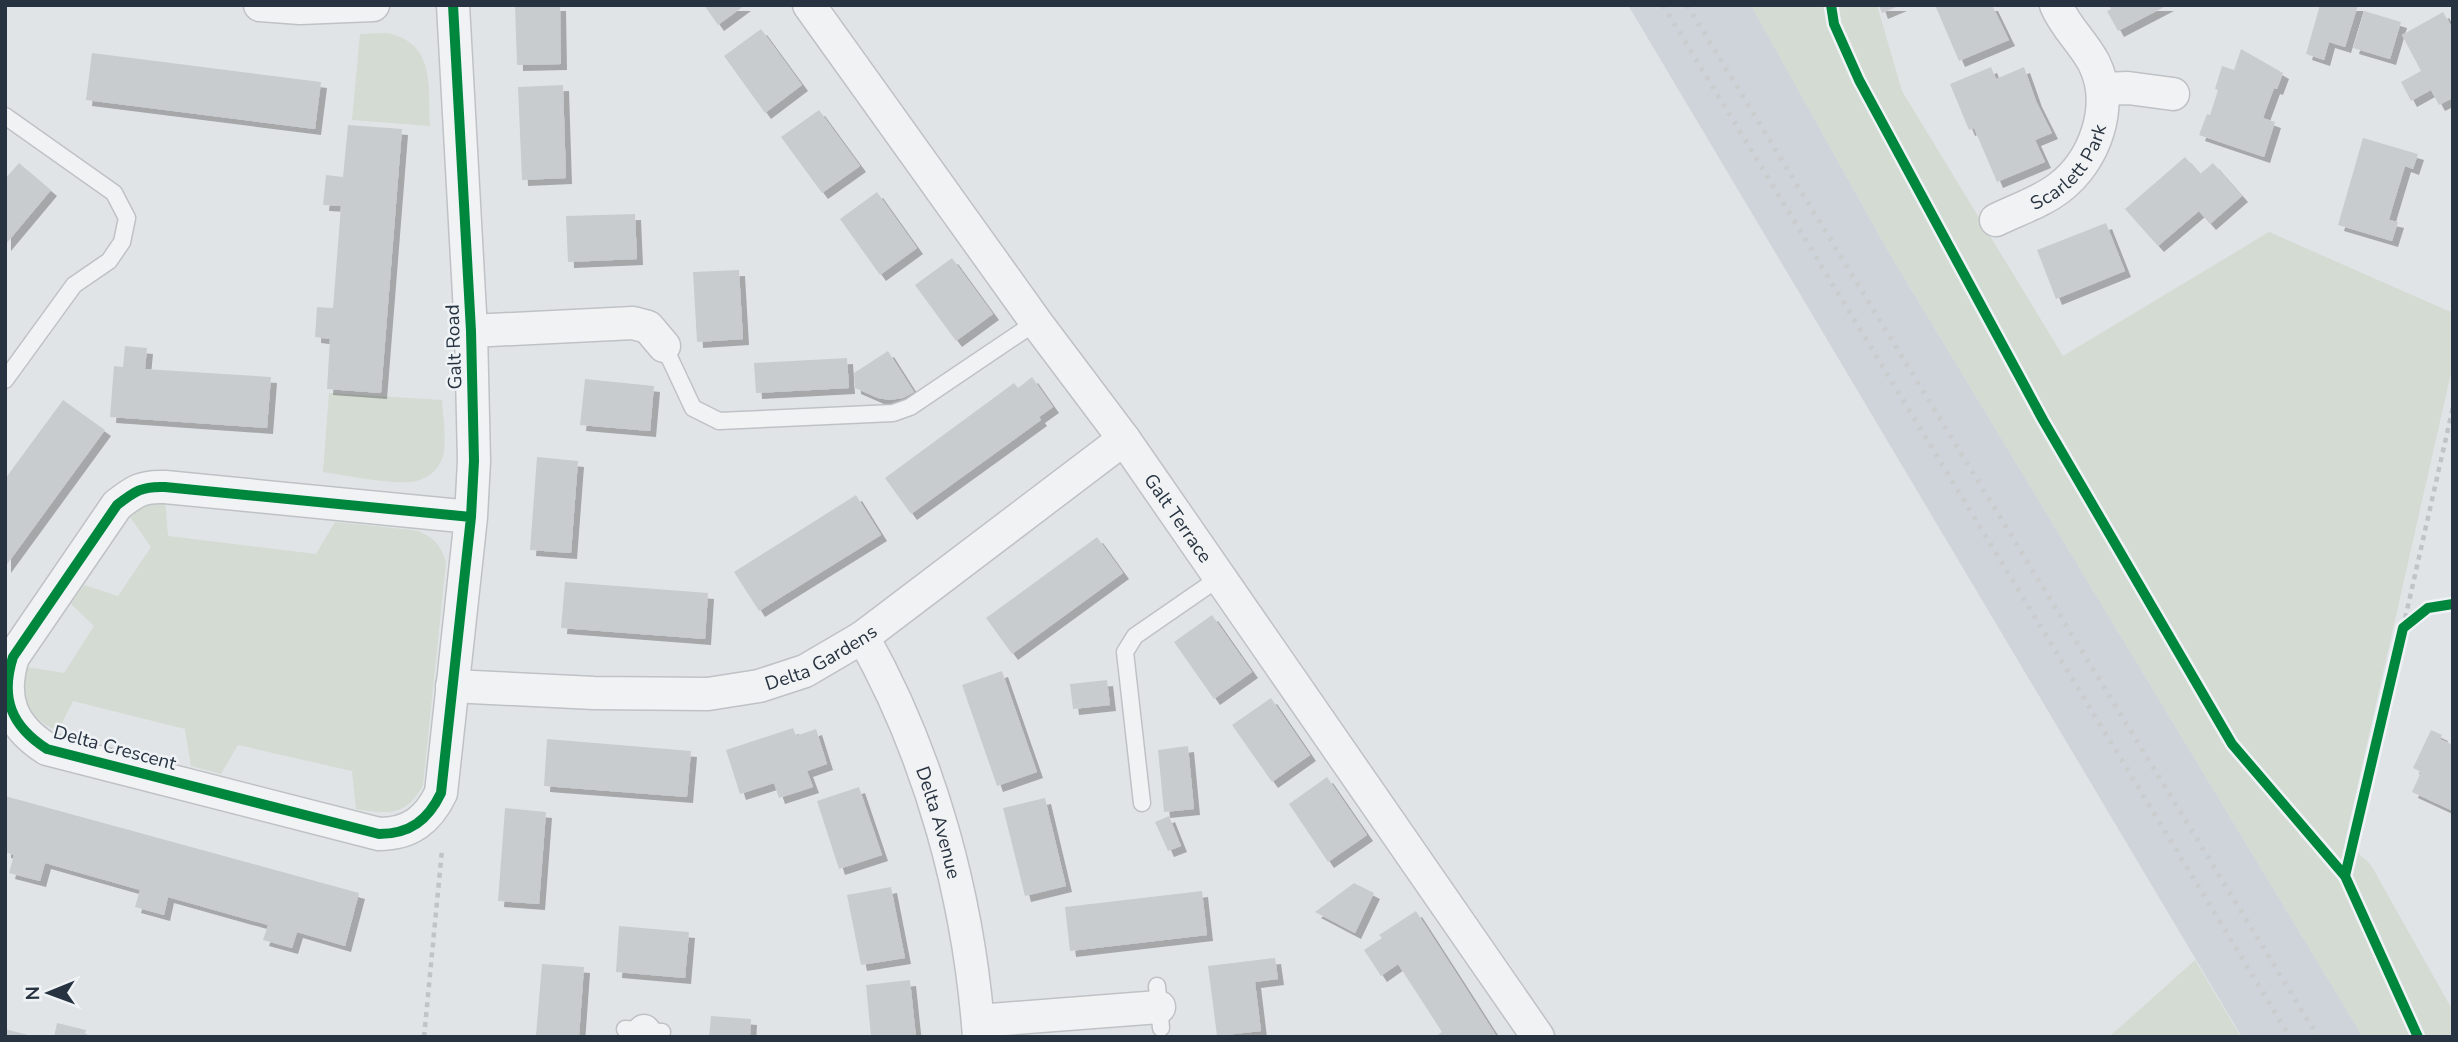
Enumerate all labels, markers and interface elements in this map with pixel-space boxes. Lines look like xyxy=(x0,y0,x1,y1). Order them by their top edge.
street label: Scarlett Park xyxy=(2026,121,2113,217)
street label: Galt Road xyxy=(440,304,468,390)
street label: Galt Terrace xyxy=(1138,468,1218,568)
street label: Delta Gardens xyxy=(762,619,883,697)
street label: Delta Crescent xyxy=(50,719,179,777)
street label: Delta Avenue xyxy=(909,763,967,881)
north arrow xyxy=(14,958,84,1028)
text: N xyxy=(20,986,46,1001)

